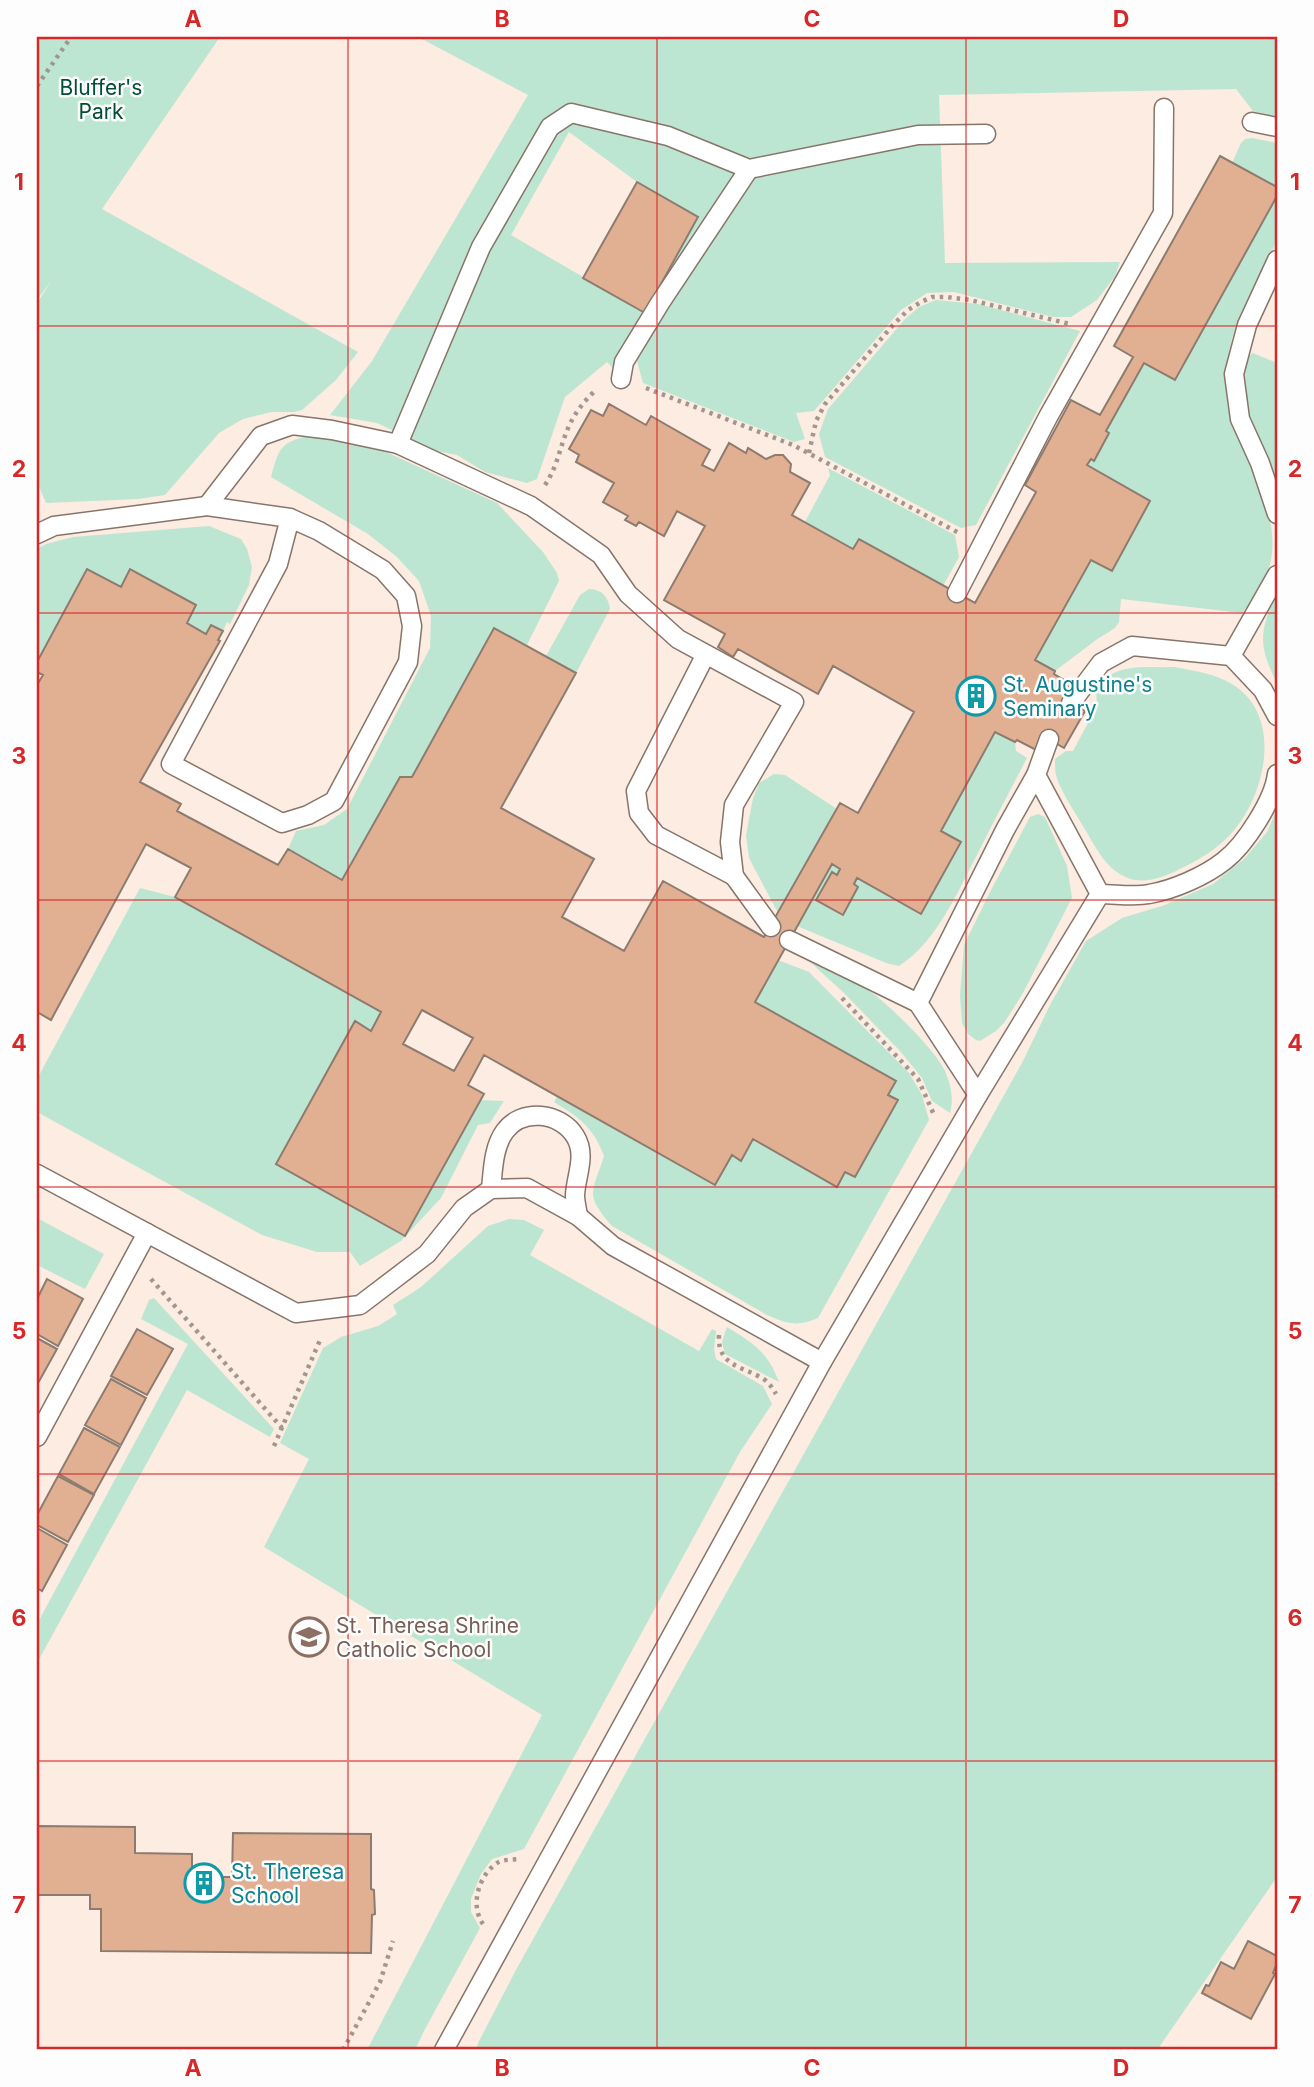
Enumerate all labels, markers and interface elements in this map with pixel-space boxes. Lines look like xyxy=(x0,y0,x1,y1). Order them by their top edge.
text: A xyxy=(184,5,202,33)
text: B xyxy=(494,5,510,33)
text: C xyxy=(803,5,821,33)
text: D xyxy=(1113,5,1129,33)
park label: Bluffer's Park xyxy=(60,75,142,124)
text: 1 xyxy=(14,168,24,196)
text: 1 xyxy=(1290,168,1300,196)
text: 2 xyxy=(12,455,26,483)
text: 2 xyxy=(1288,455,1302,483)
place label: St. Augustine's Seminary xyxy=(1003,672,1152,721)
building icon: St. Augustine's Seminary xyxy=(955,675,997,717)
text: 3 xyxy=(12,742,26,770)
text: 3 xyxy=(1288,742,1302,770)
text: 4 xyxy=(11,1029,27,1057)
text: 4 xyxy=(1287,1029,1303,1057)
text: 5 xyxy=(12,1317,26,1345)
text: 5 xyxy=(1288,1317,1302,1345)
text: 6 xyxy=(12,1604,26,1632)
text: 6 xyxy=(1288,1604,1302,1632)
place label: St. Theresa Shrine Catholic School xyxy=(336,1613,519,1662)
school or university icon: St. Theresa Shrine Catholic School xyxy=(288,1616,330,1658)
place label: St. Theresa School xyxy=(231,1859,344,1908)
building icon: St. Theresa School xyxy=(183,1862,225,1904)
text: 7 xyxy=(12,1891,26,1919)
text: 7 xyxy=(1288,1891,1302,1919)
text: A xyxy=(184,2054,202,2082)
text: B xyxy=(494,2054,510,2082)
text: C xyxy=(803,2054,821,2082)
text: D xyxy=(1113,2054,1129,2082)

